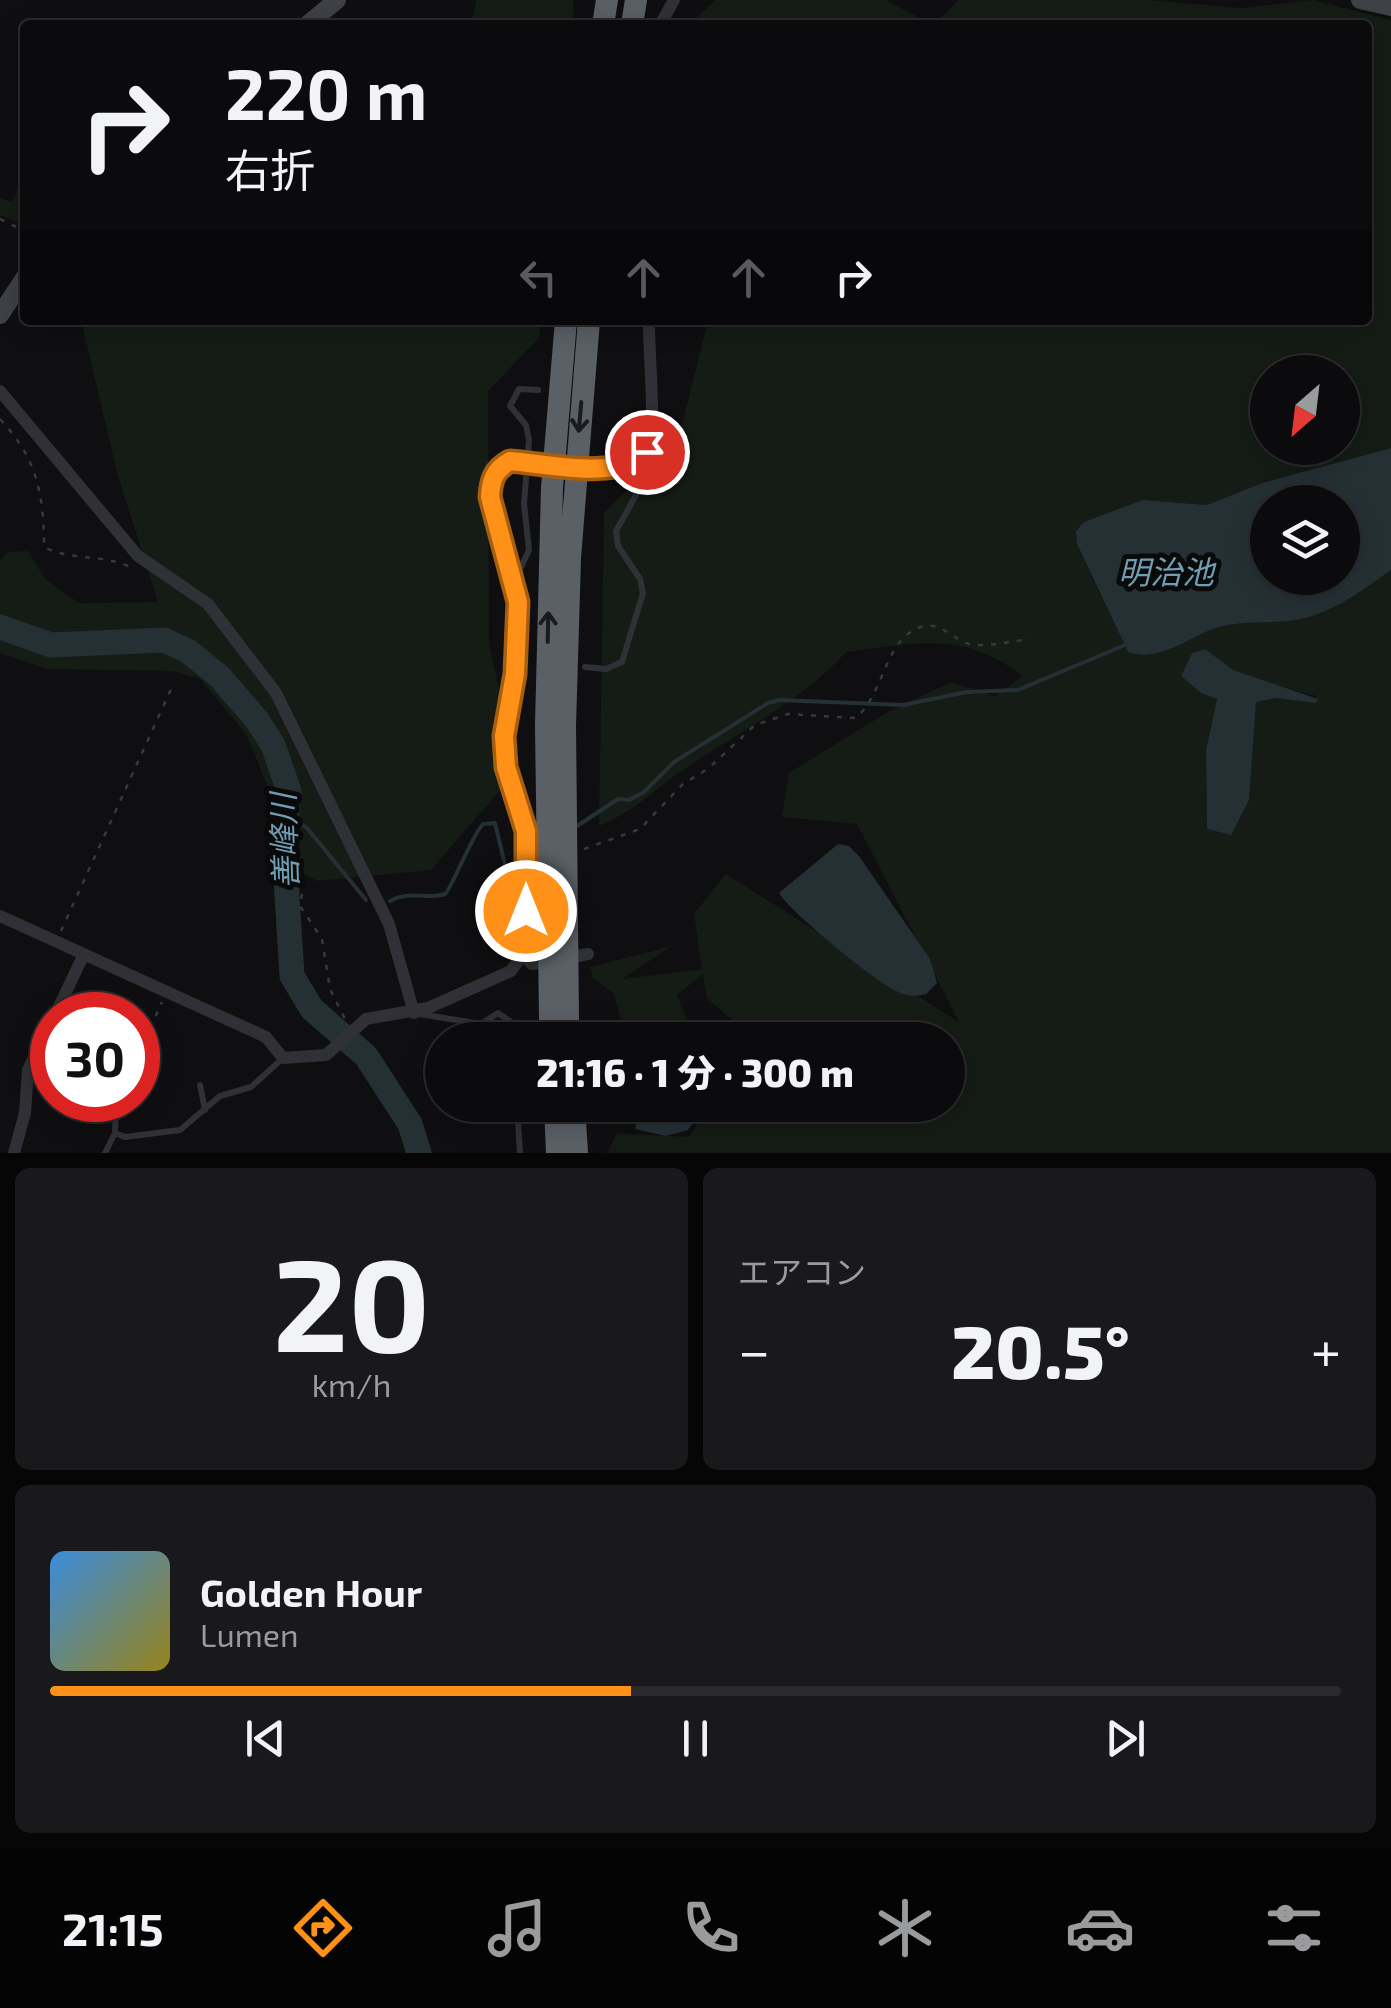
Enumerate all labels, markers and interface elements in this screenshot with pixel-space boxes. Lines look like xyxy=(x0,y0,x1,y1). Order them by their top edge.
text: 220 m xyxy=(225,50,427,134)
icon: right xyxy=(60,60,190,190)
text: 右折 xyxy=(225,142,315,196)
icon: left xyxy=(511,250,566,305)
icon: ahead xyxy=(616,250,671,305)
icon: ahead xyxy=(721,250,776,305)
icon: right xyxy=(826,250,881,305)
north arrow xyxy=(1250,355,1360,465)
map controls xyxy=(1250,355,1360,595)
one-way arrow xyxy=(571,401,590,433)
pin xyxy=(605,410,690,495)
icon: arrive xyxy=(620,425,675,480)
button: layers xyxy=(1250,485,1360,595)
water label: 明治池 xyxy=(1118,552,1217,590)
one-way arrow xyxy=(538,612,557,644)
water label: 善峰川 xyxy=(262,789,304,890)
position arrow xyxy=(474,859,578,963)
speed limit sign: 30 xyxy=(30,992,160,1122)
text: 21:16 · 1 分 · 300 m xyxy=(536,1049,854,1095)
text: 20 xyxy=(273,1222,430,1378)
text: エアコン xyxy=(738,1252,866,1290)
text: 20.5° xyxy=(951,1304,1130,1394)
text: − xyxy=(738,1316,770,1382)
text: + xyxy=(1311,1316,1341,1382)
text: km/h xyxy=(312,1365,391,1403)
text: Golden Hour xyxy=(200,1569,422,1615)
text: Lumen xyxy=(200,1615,299,1653)
icon: previous xyxy=(238,1711,293,1766)
icon: pause xyxy=(668,1711,723,1766)
icon: next xyxy=(1098,1711,1153,1766)
icon: directions xyxy=(288,1893,358,1963)
icon: music xyxy=(482,1893,552,1963)
icon: phone xyxy=(676,1893,746,1963)
icon: climate xyxy=(870,1893,940,1963)
icon: car xyxy=(1065,1893,1135,1963)
icon: filters xyxy=(1259,1893,1329,1963)
text: 21:15 xyxy=(62,1901,164,1955)

